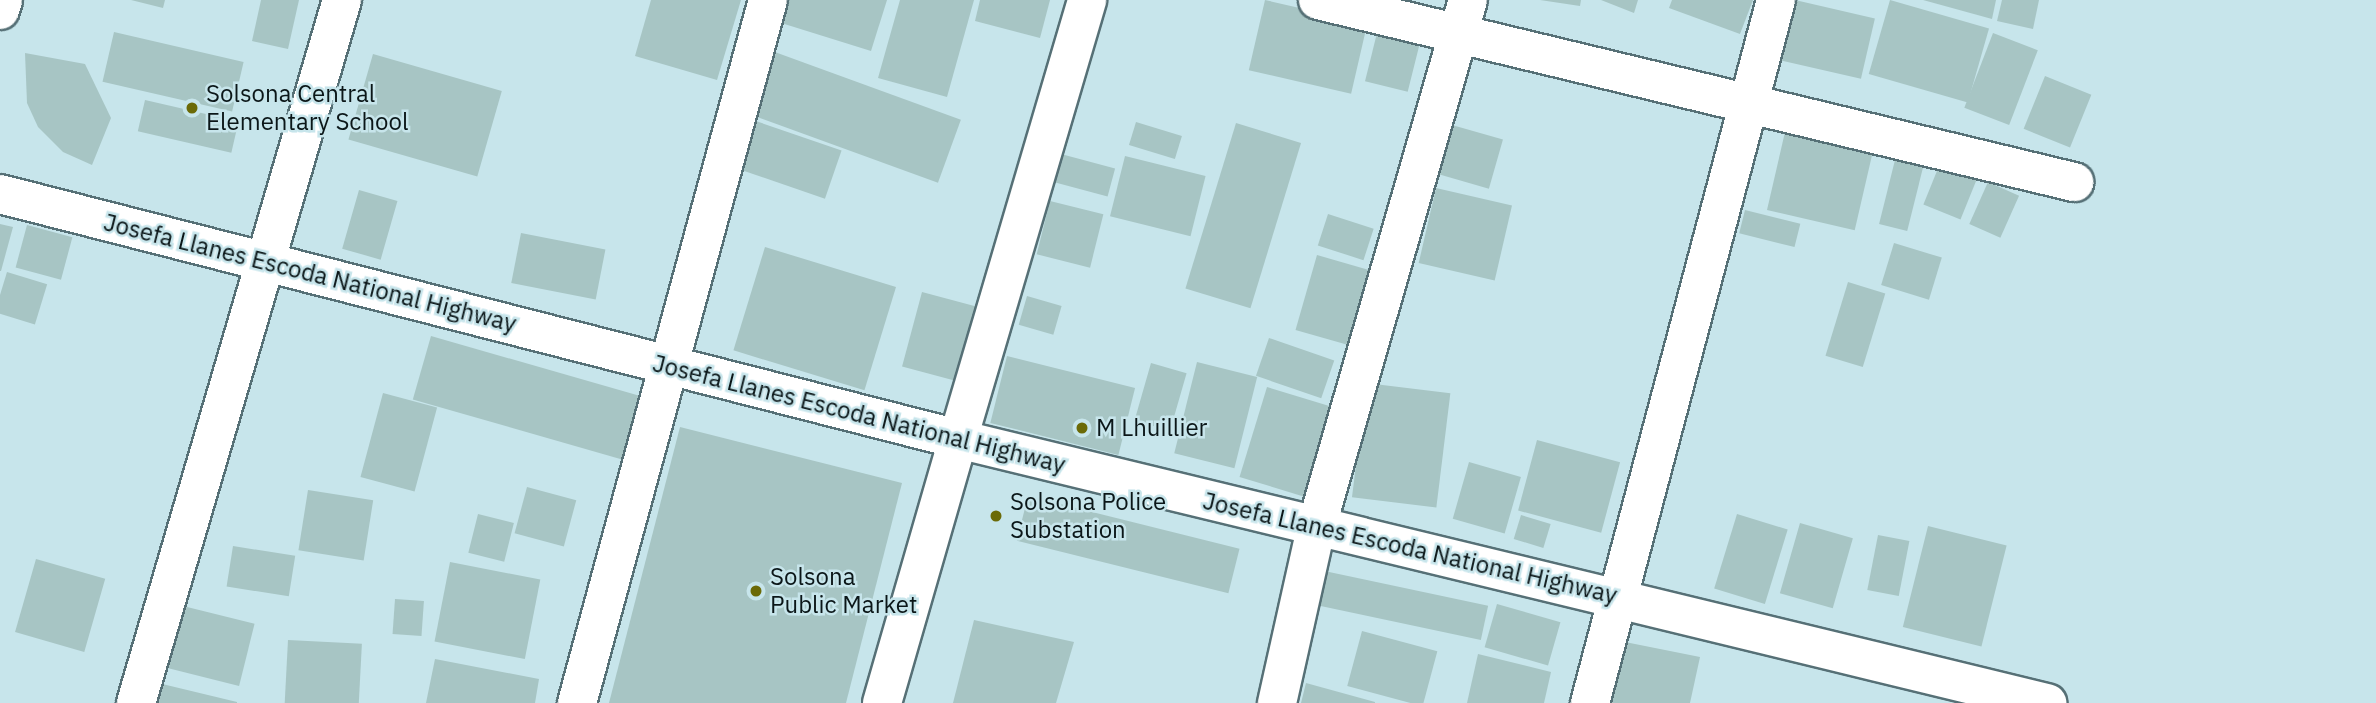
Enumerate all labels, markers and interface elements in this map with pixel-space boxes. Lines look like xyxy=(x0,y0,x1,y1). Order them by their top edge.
place label: Solsona Central Elementary School xyxy=(206,80,408,136)
marker: Solsona Central Elementary School xyxy=(184,100,200,116)
street label: Josefa Llanes Escoda National Highway xyxy=(101,208,519,338)
street label: Josefa Llanes Escoda National Highway xyxy=(650,349,1068,479)
place label: M Lhuillier xyxy=(1096,414,1207,442)
marker: M Lhuillier xyxy=(1074,420,1090,436)
street label: Josefa Llanes Escoda National Highway xyxy=(1200,486,1620,610)
place label: Solsona Police Substation xyxy=(1010,488,1166,544)
marker: Solsona Police Substation xyxy=(988,508,1004,524)
place label: Solsona Public Market xyxy=(770,563,917,619)
marker: Solsona Public Market xyxy=(748,583,764,599)

